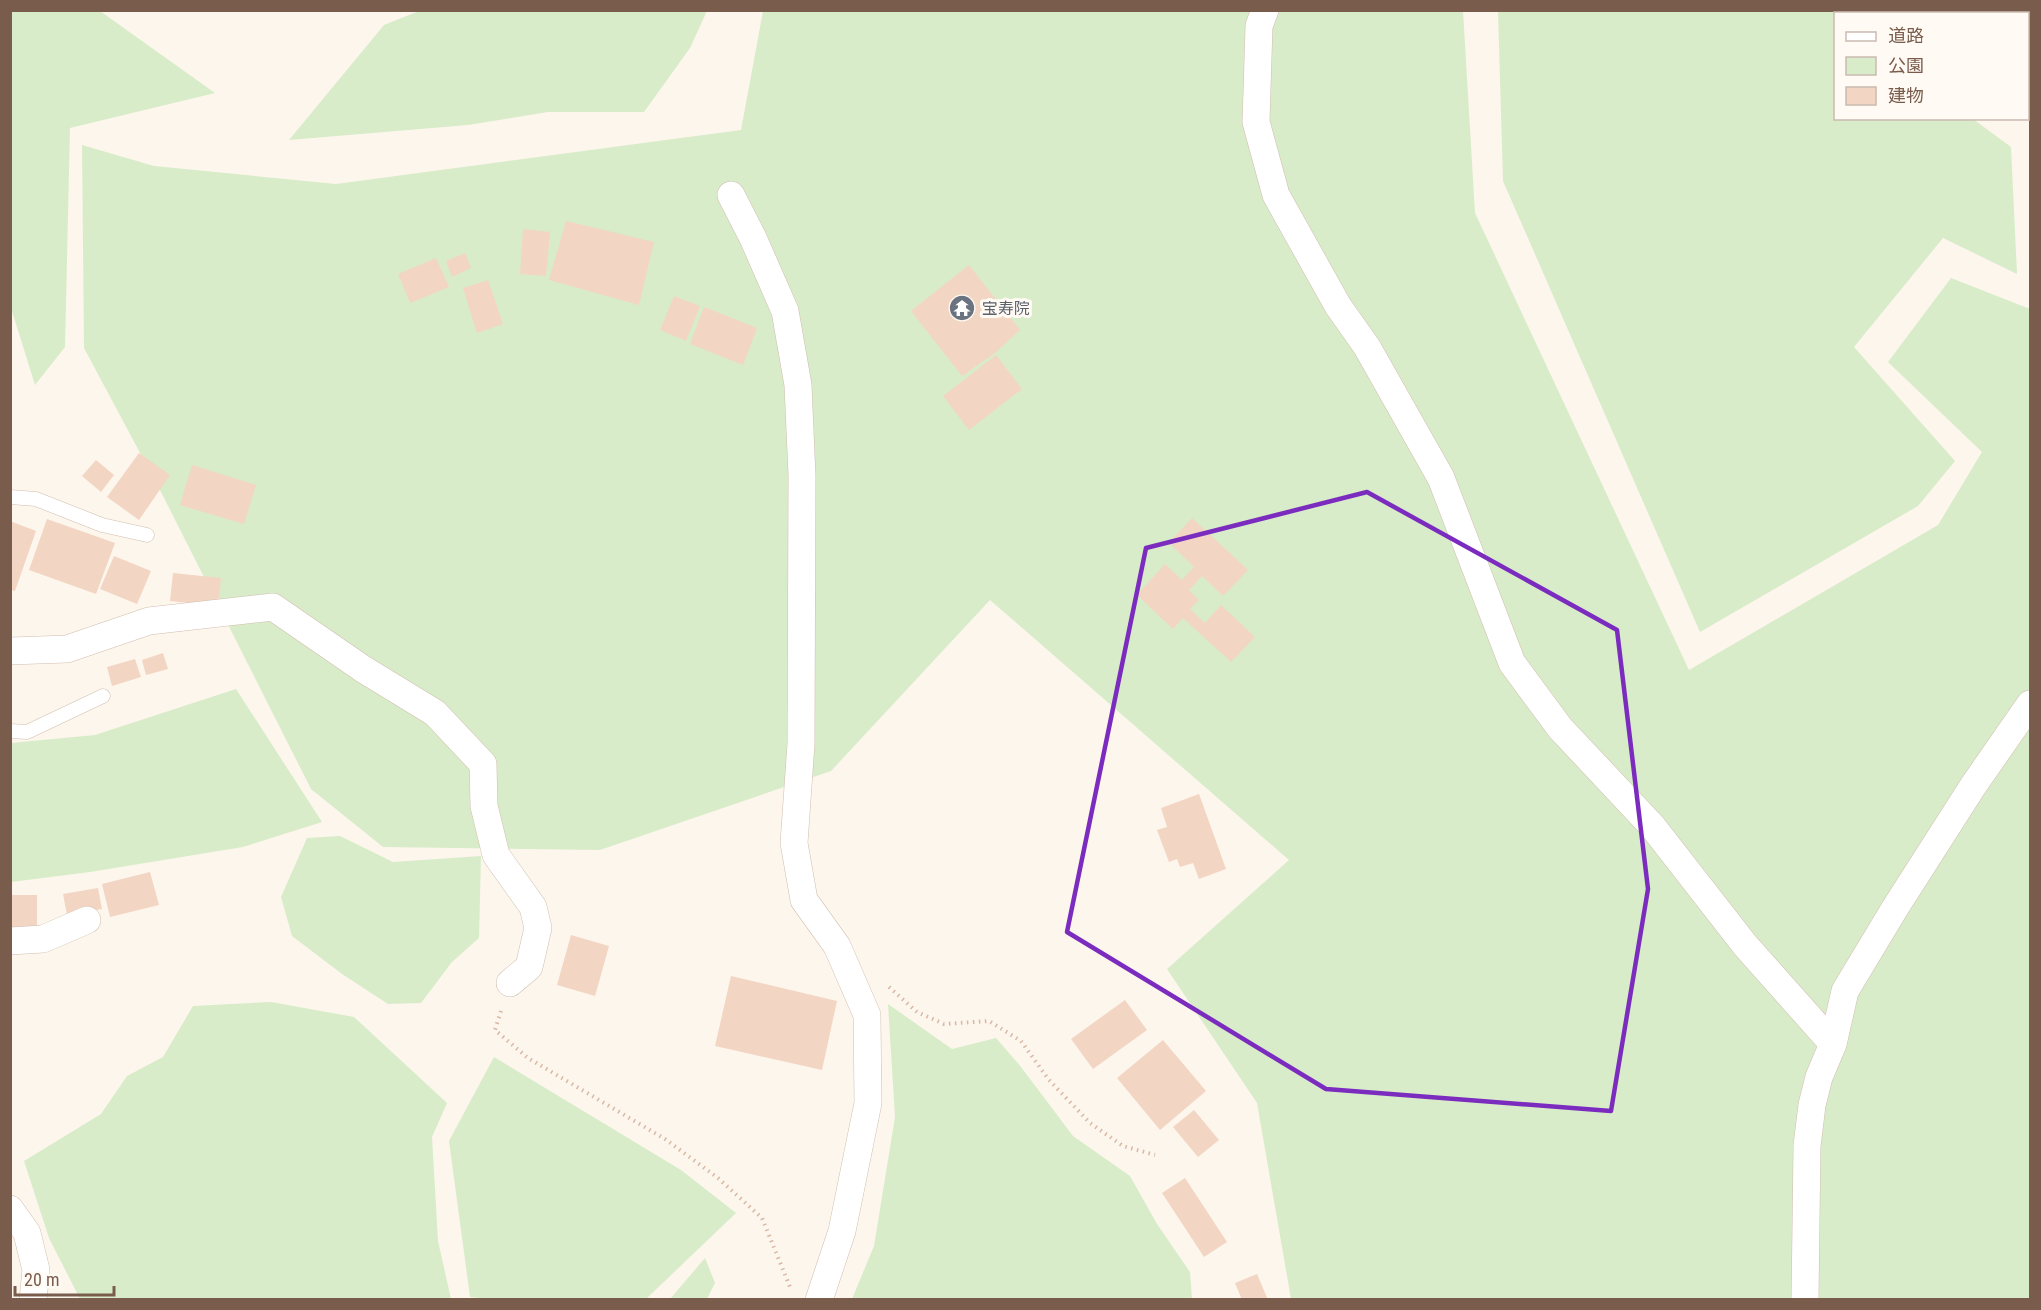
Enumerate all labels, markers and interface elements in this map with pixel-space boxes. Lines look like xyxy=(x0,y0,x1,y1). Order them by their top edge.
legend xyxy=(1834,12,2029,120)
text: 道路 xyxy=(1888,25,1924,46)
text: 公園 xyxy=(1888,55,1924,76)
text: 建物 xyxy=(1888,85,1924,106)
temple icon: 宝寿院 xyxy=(947,293,977,323)
place label: 宝寿院 xyxy=(982,299,1030,318)
scale bar xyxy=(15,1259,114,1297)
text: 20 m xyxy=(24,1269,59,1290)

